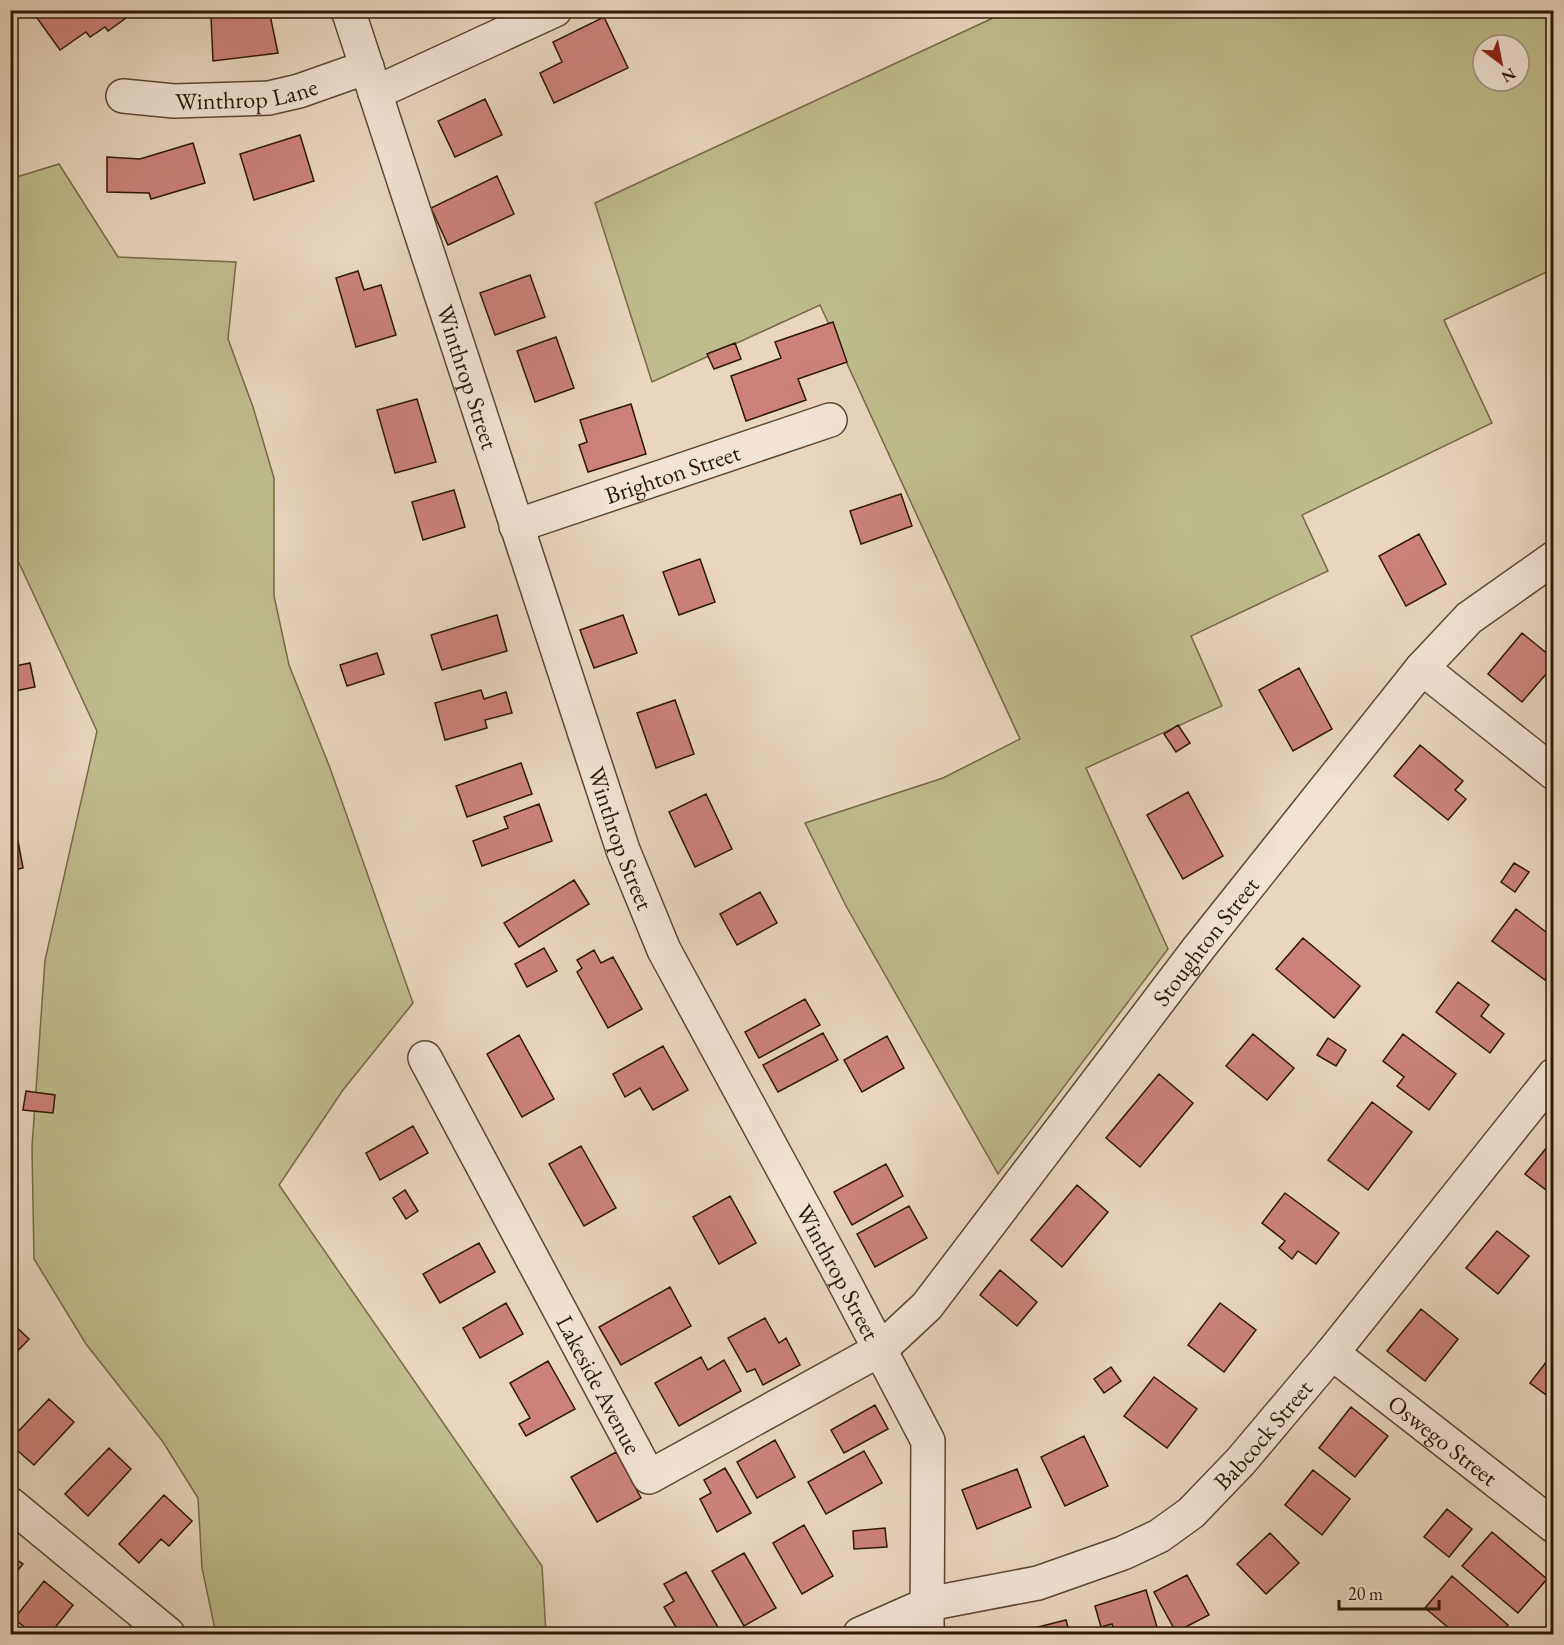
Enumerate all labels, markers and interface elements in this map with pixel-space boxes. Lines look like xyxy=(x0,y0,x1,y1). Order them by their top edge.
north arrow xyxy=(1471,33,1531,93)
text: N xyxy=(1498,63,1520,88)
street label: Winthrop Lane xyxy=(175,70,321,116)
street label: Winthrop Street xyxy=(430,301,506,453)
street label: Brighton Street xyxy=(601,436,744,510)
street label: Winthrop Street xyxy=(581,763,661,915)
street label: Stoughton Street xyxy=(1145,870,1266,1012)
street label: Winthrop Street xyxy=(789,1198,888,1346)
street label: Lakeside Avenue xyxy=(550,1309,649,1459)
street label: Babcock Street xyxy=(1206,1373,1319,1496)
street label: Oswego Street xyxy=(1382,1387,1505,1493)
scale bar xyxy=(1339,1573,1440,1611)
text: 20 m xyxy=(1348,1582,1383,1605)

